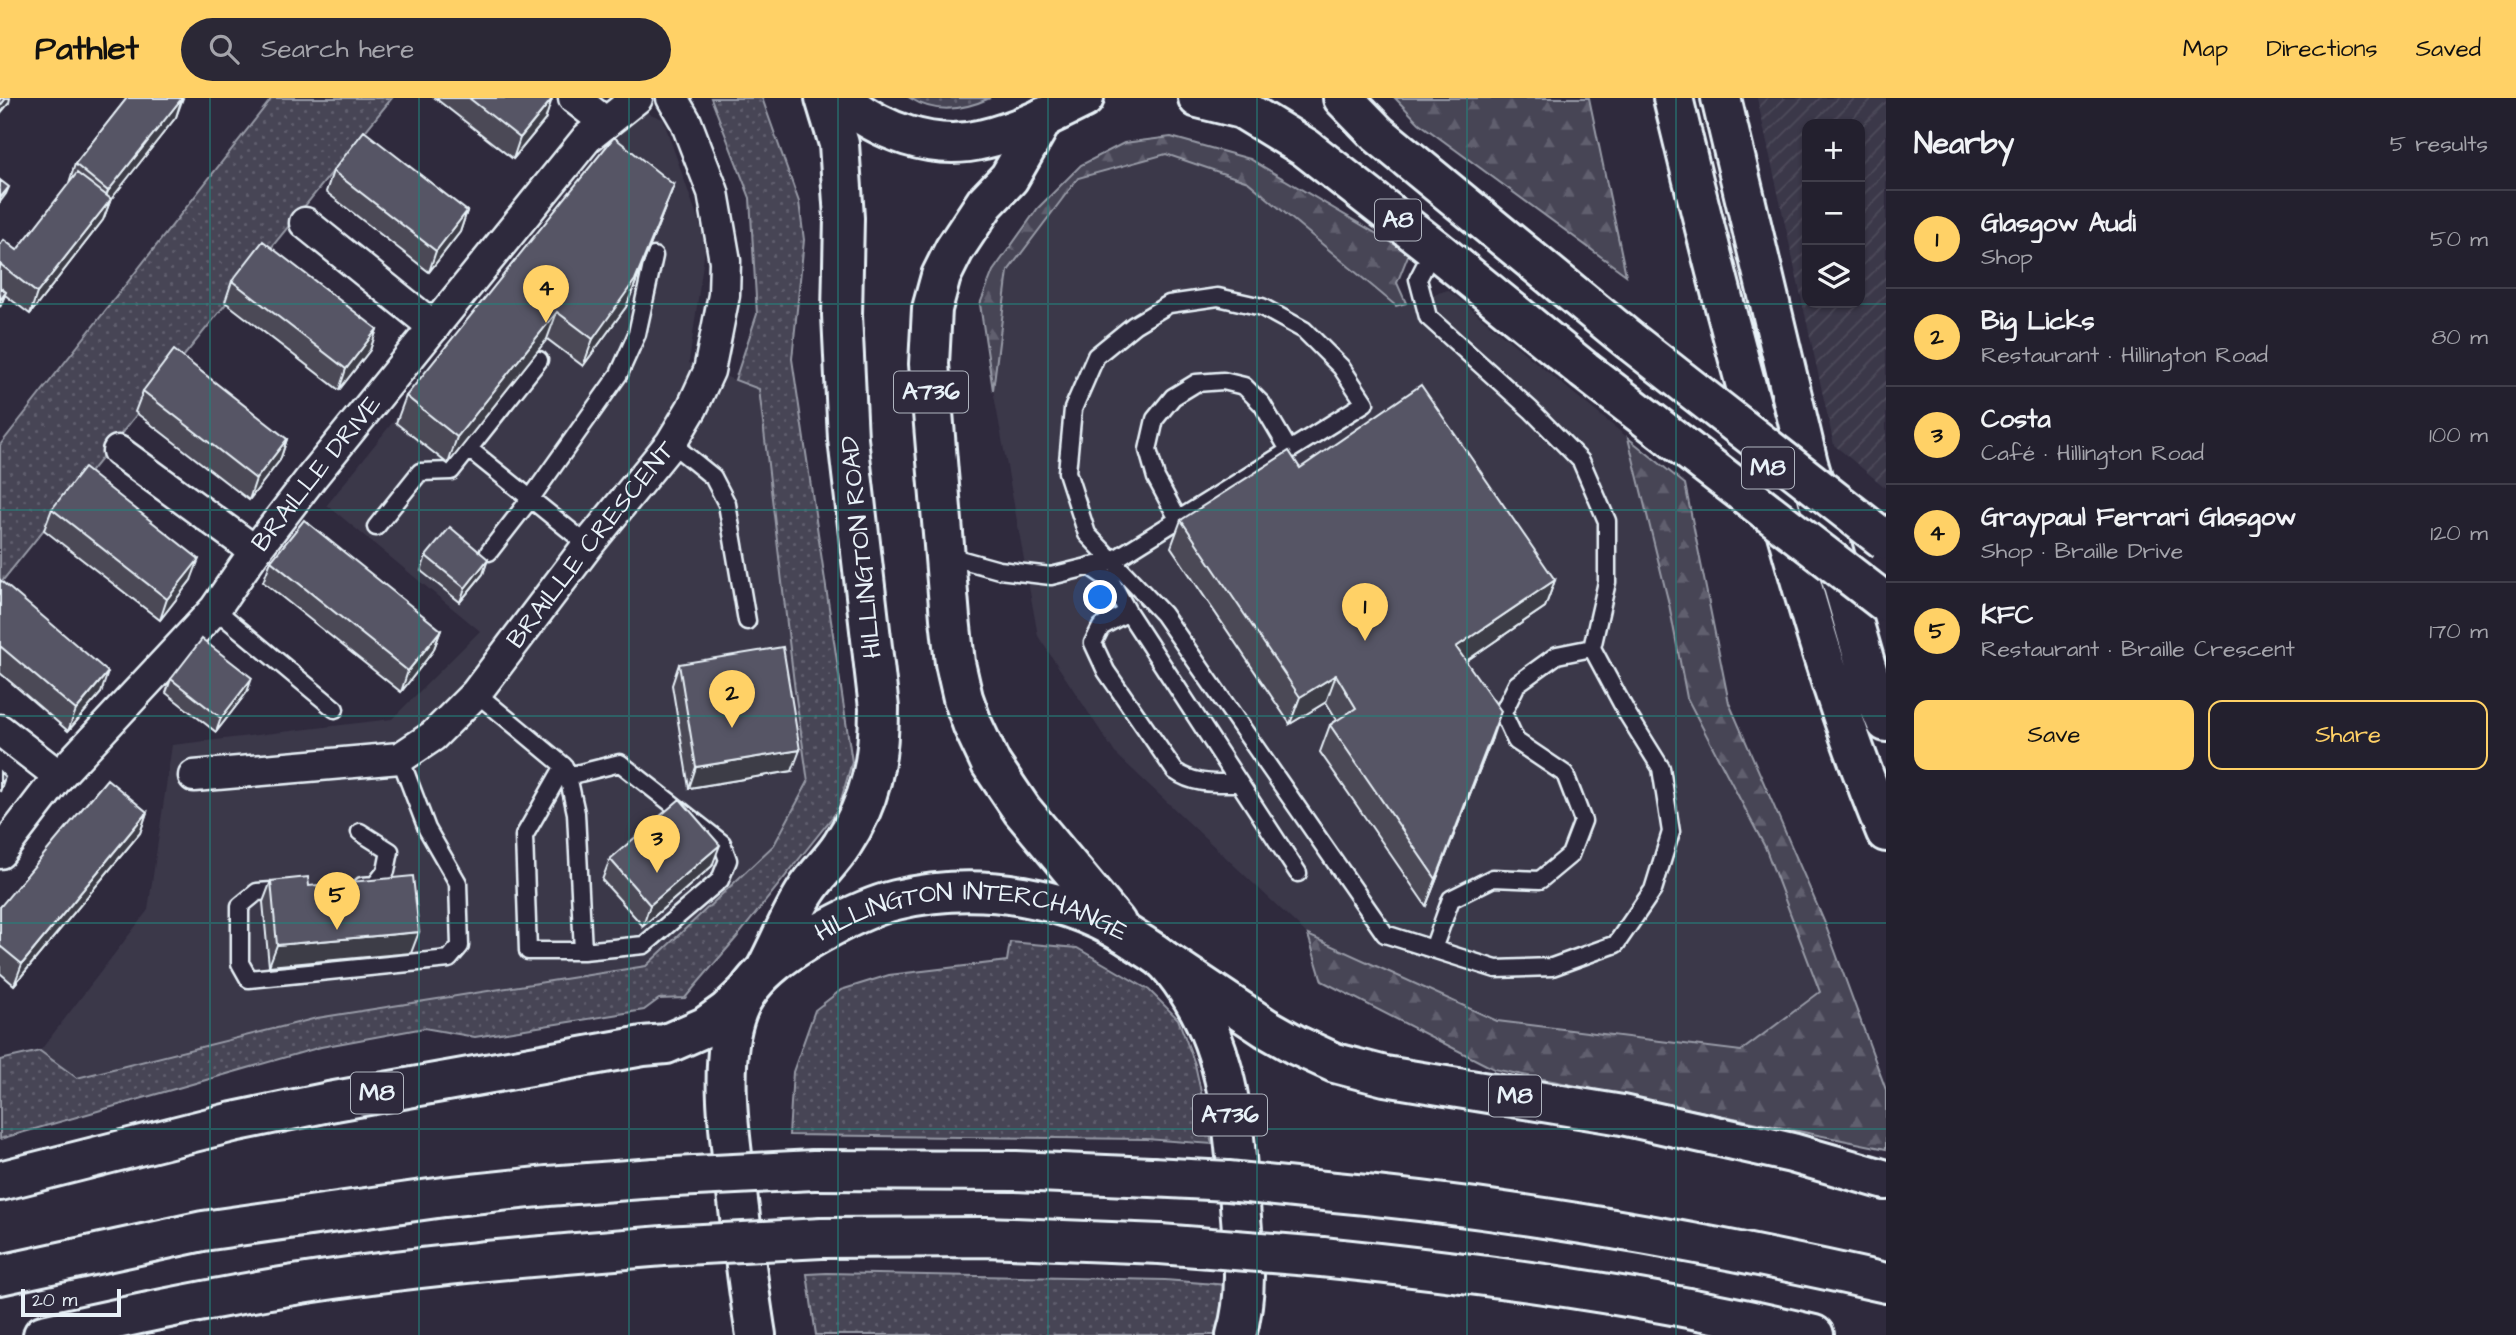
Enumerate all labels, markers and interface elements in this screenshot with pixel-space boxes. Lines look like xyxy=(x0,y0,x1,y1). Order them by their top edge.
search box xyxy=(181,18,671,81)
text: Pathlet xyxy=(35,26,139,72)
icon: search xyxy=(205,30,243,68)
text: Search here xyxy=(261,31,414,67)
text: Map xyxy=(2183,32,2228,66)
text: Directions xyxy=(2266,32,2378,66)
text: Saved xyxy=(2416,32,2481,66)
map controls xyxy=(1802,119,1865,308)
button: + xyxy=(1802,119,1865,182)
text: Nearby xyxy=(1914,123,2014,165)
text: 5 results xyxy=(2390,128,2488,160)
button: − xyxy=(1802,182,1865,245)
road number: A8 xyxy=(1375,199,1421,240)
text: Glasgow Audi xyxy=(1981,205,2136,241)
text: 1 xyxy=(1936,223,1938,255)
text: 50 m xyxy=(2430,223,2488,255)
text: Shop xyxy=(1981,241,2033,273)
button: layers xyxy=(1802,245,1865,308)
pin: 4 xyxy=(523,265,569,323)
text: Big Licks xyxy=(1981,303,2095,339)
text: 2 xyxy=(1930,321,1944,353)
text: 80 m xyxy=(2431,321,2488,353)
text: Restaurant · Hillington Road xyxy=(1981,339,2268,371)
road number: A736 xyxy=(894,372,968,412)
street label: BRAILLE DRIVE xyxy=(243,387,390,559)
text: Costa xyxy=(1981,401,2051,437)
text: 3 xyxy=(1931,419,1943,451)
text: 100 m xyxy=(2429,419,2488,451)
street label: BRAILLE CRESCENT xyxy=(498,433,684,656)
street label: HILLINGTON ROAD xyxy=(831,434,891,660)
text: Café · Hillington Road xyxy=(1981,437,2204,469)
road number: M8 xyxy=(1742,447,1794,488)
text: Graypaul Ferrari Glasgow xyxy=(1981,499,2296,535)
text: 4 xyxy=(1929,517,1945,549)
text: 120 m xyxy=(2430,517,2488,549)
text: Shop · Braille Drive xyxy=(1981,535,2183,567)
your location xyxy=(1083,580,1117,614)
pin: 1 xyxy=(1342,583,1388,641)
text: KFC xyxy=(1981,597,2033,633)
text: 5 xyxy=(1929,615,1945,647)
text: 170 m xyxy=(2429,615,2488,647)
text: Restaurant · Braille Crescent xyxy=(1981,633,2295,665)
pin: 2 xyxy=(709,670,755,728)
button: Save xyxy=(1914,700,2194,770)
button: Share xyxy=(2208,700,2488,770)
pin: 3 xyxy=(634,815,680,873)
pin: 5 xyxy=(314,872,360,930)
text: HILLINGTON INTERCHANGE xyxy=(808,873,1135,950)
street label: HILLINGTON INTERCHANGE xyxy=(808,926,1134,958)
road number: M8 xyxy=(351,1072,403,1113)
road number: M8 xyxy=(1489,1076,1541,1116)
road number: A736 xyxy=(1193,1094,1267,1135)
scale bar xyxy=(21,1286,121,1318)
text: 20 m xyxy=(32,1287,77,1314)

